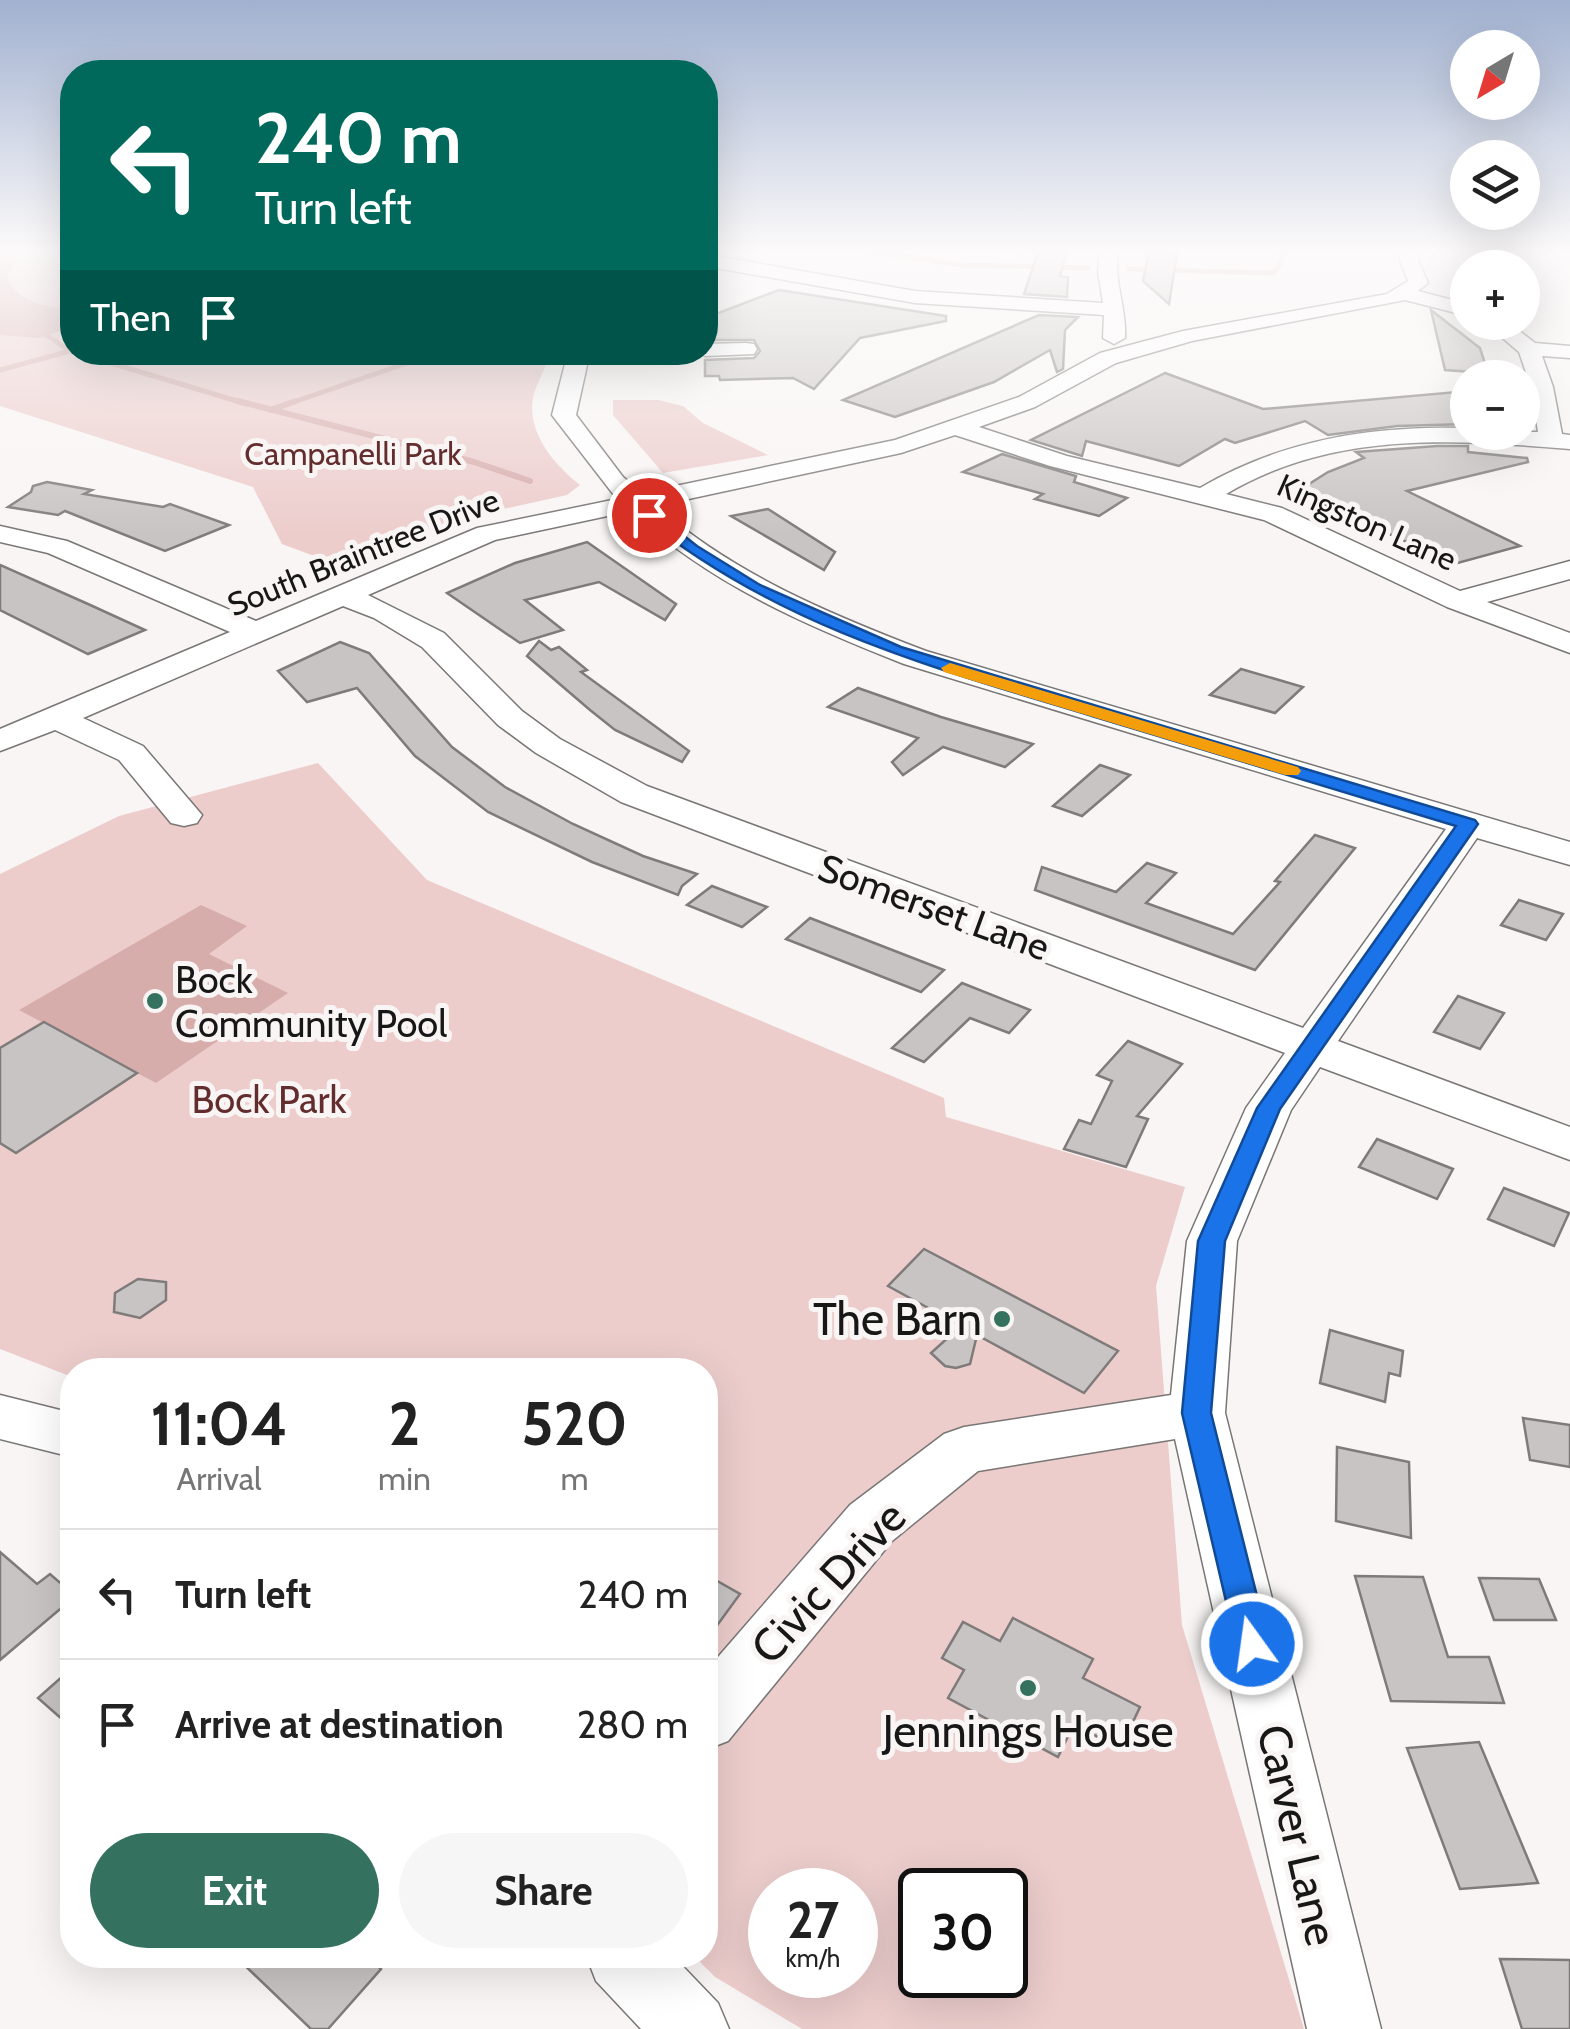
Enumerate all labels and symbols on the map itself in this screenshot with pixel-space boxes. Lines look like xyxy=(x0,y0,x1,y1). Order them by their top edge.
north arrow xyxy=(1450,30,1540,120)
park label: Campanelli Park xyxy=(244,434,462,473)
street label: Kingston Lane xyxy=(1271,465,1463,579)
pin xyxy=(607,473,692,558)
street label: South Braintree Drive xyxy=(222,480,504,624)
street label: Somerset Lane xyxy=(812,843,1056,971)
place label: Bock Community Pool xyxy=(175,956,447,1047)
marker: Bock Community Pool xyxy=(144,990,166,1012)
park label: Bock Park xyxy=(192,1076,346,1123)
place label: The Barn xyxy=(813,1292,982,1346)
marker: The Barn xyxy=(991,1308,1013,1330)
street label: Civic Drive xyxy=(739,1490,917,1674)
position arrow xyxy=(1200,1592,1304,1696)
marker: Jennings House xyxy=(1017,1677,1039,1699)
place label: Jennings House xyxy=(881,1704,1174,1758)
street label: Carver Lane xyxy=(1246,1719,1350,1951)
speed limit sign: 30 xyxy=(898,1868,1028,1998)

